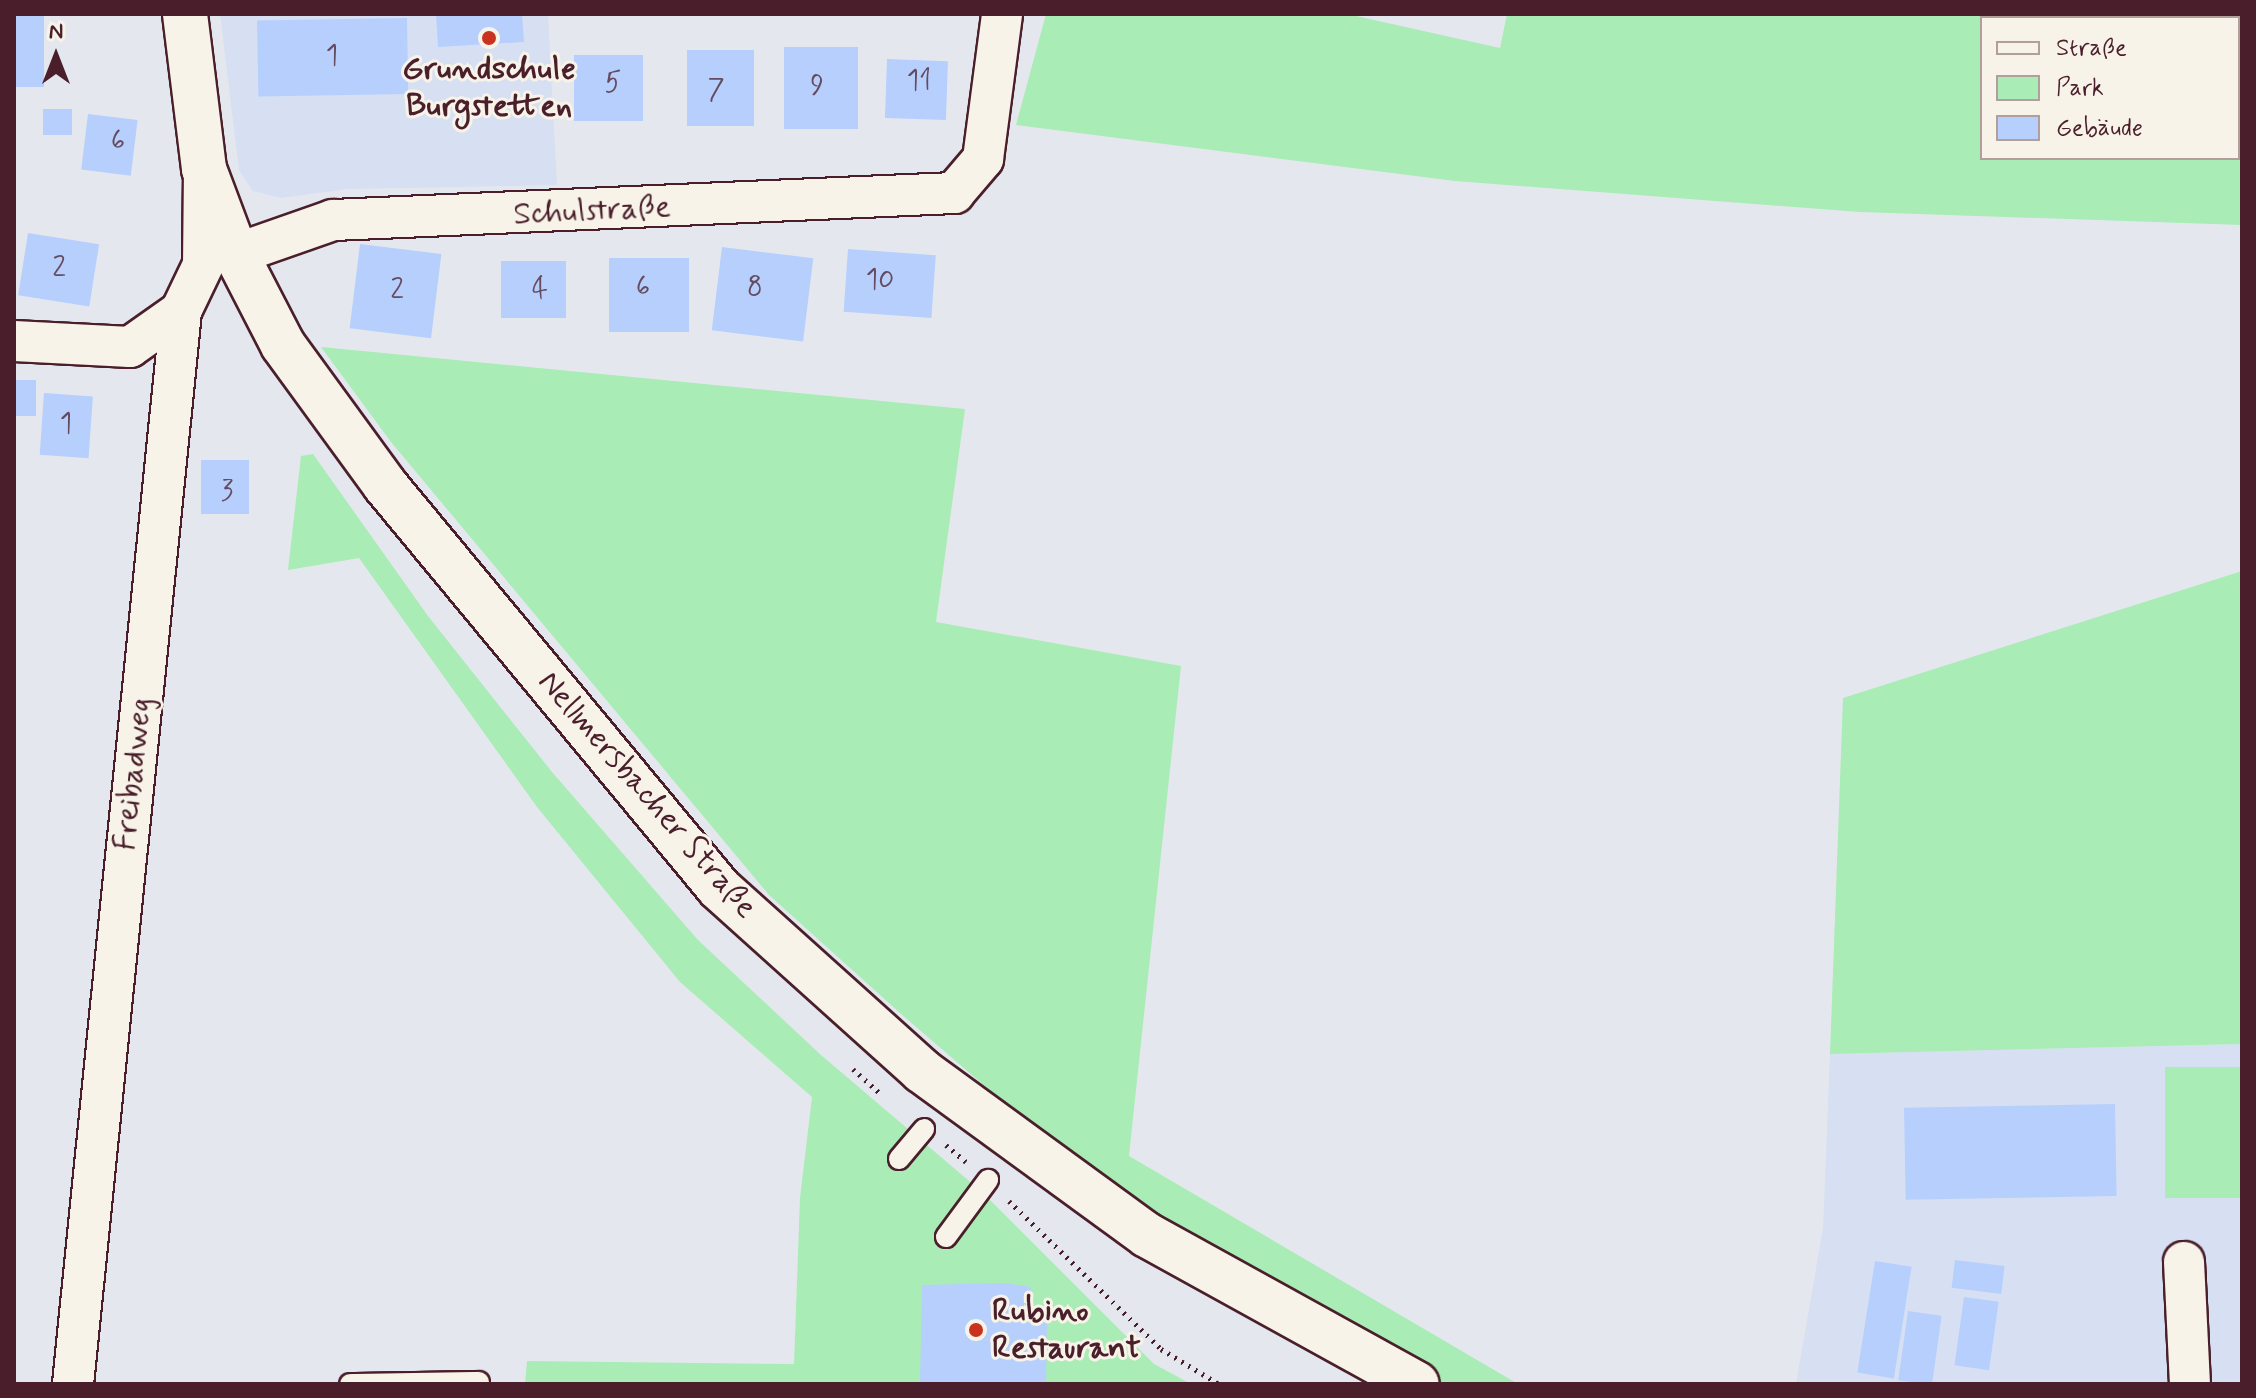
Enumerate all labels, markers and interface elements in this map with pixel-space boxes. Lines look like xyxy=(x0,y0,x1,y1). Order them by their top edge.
north arrow xyxy=(16,16,96,96)
legend xyxy=(1980,16,2240,160)
text: N xyxy=(49,18,63,46)
marker: Grundschule Burgstetten xyxy=(480,29,498,47)
text: Straße xyxy=(2056,33,2127,64)
house number: 1 xyxy=(326,40,338,74)
place label: Grundschule Burgstetten xyxy=(402,51,576,126)
house number: 11 xyxy=(907,65,931,99)
house number: 5 xyxy=(605,67,621,101)
house number: 9 xyxy=(810,70,824,104)
text: Park xyxy=(2056,73,2104,104)
house number: 7 xyxy=(708,74,724,108)
text: Gebäude xyxy=(2056,113,2143,144)
house number: 6 xyxy=(111,125,125,159)
street label: Schulstraße xyxy=(512,188,672,234)
house number: 2 xyxy=(52,252,66,286)
house number: 10 xyxy=(866,264,894,298)
house number: 6 xyxy=(636,271,650,305)
house number: 8 xyxy=(747,271,763,305)
house number: 4 xyxy=(532,273,548,307)
house number: 2 xyxy=(390,274,404,308)
house number: 1 xyxy=(60,408,72,442)
house number: 3 xyxy=(221,475,233,509)
street label: Nellmersbacher Straße xyxy=(529,664,765,926)
street label: Freibadweg xyxy=(106,696,160,852)
place label: Rubino Restaurant xyxy=(992,1293,1141,1368)
marker: Rubino Restaurant xyxy=(967,1321,985,1339)

